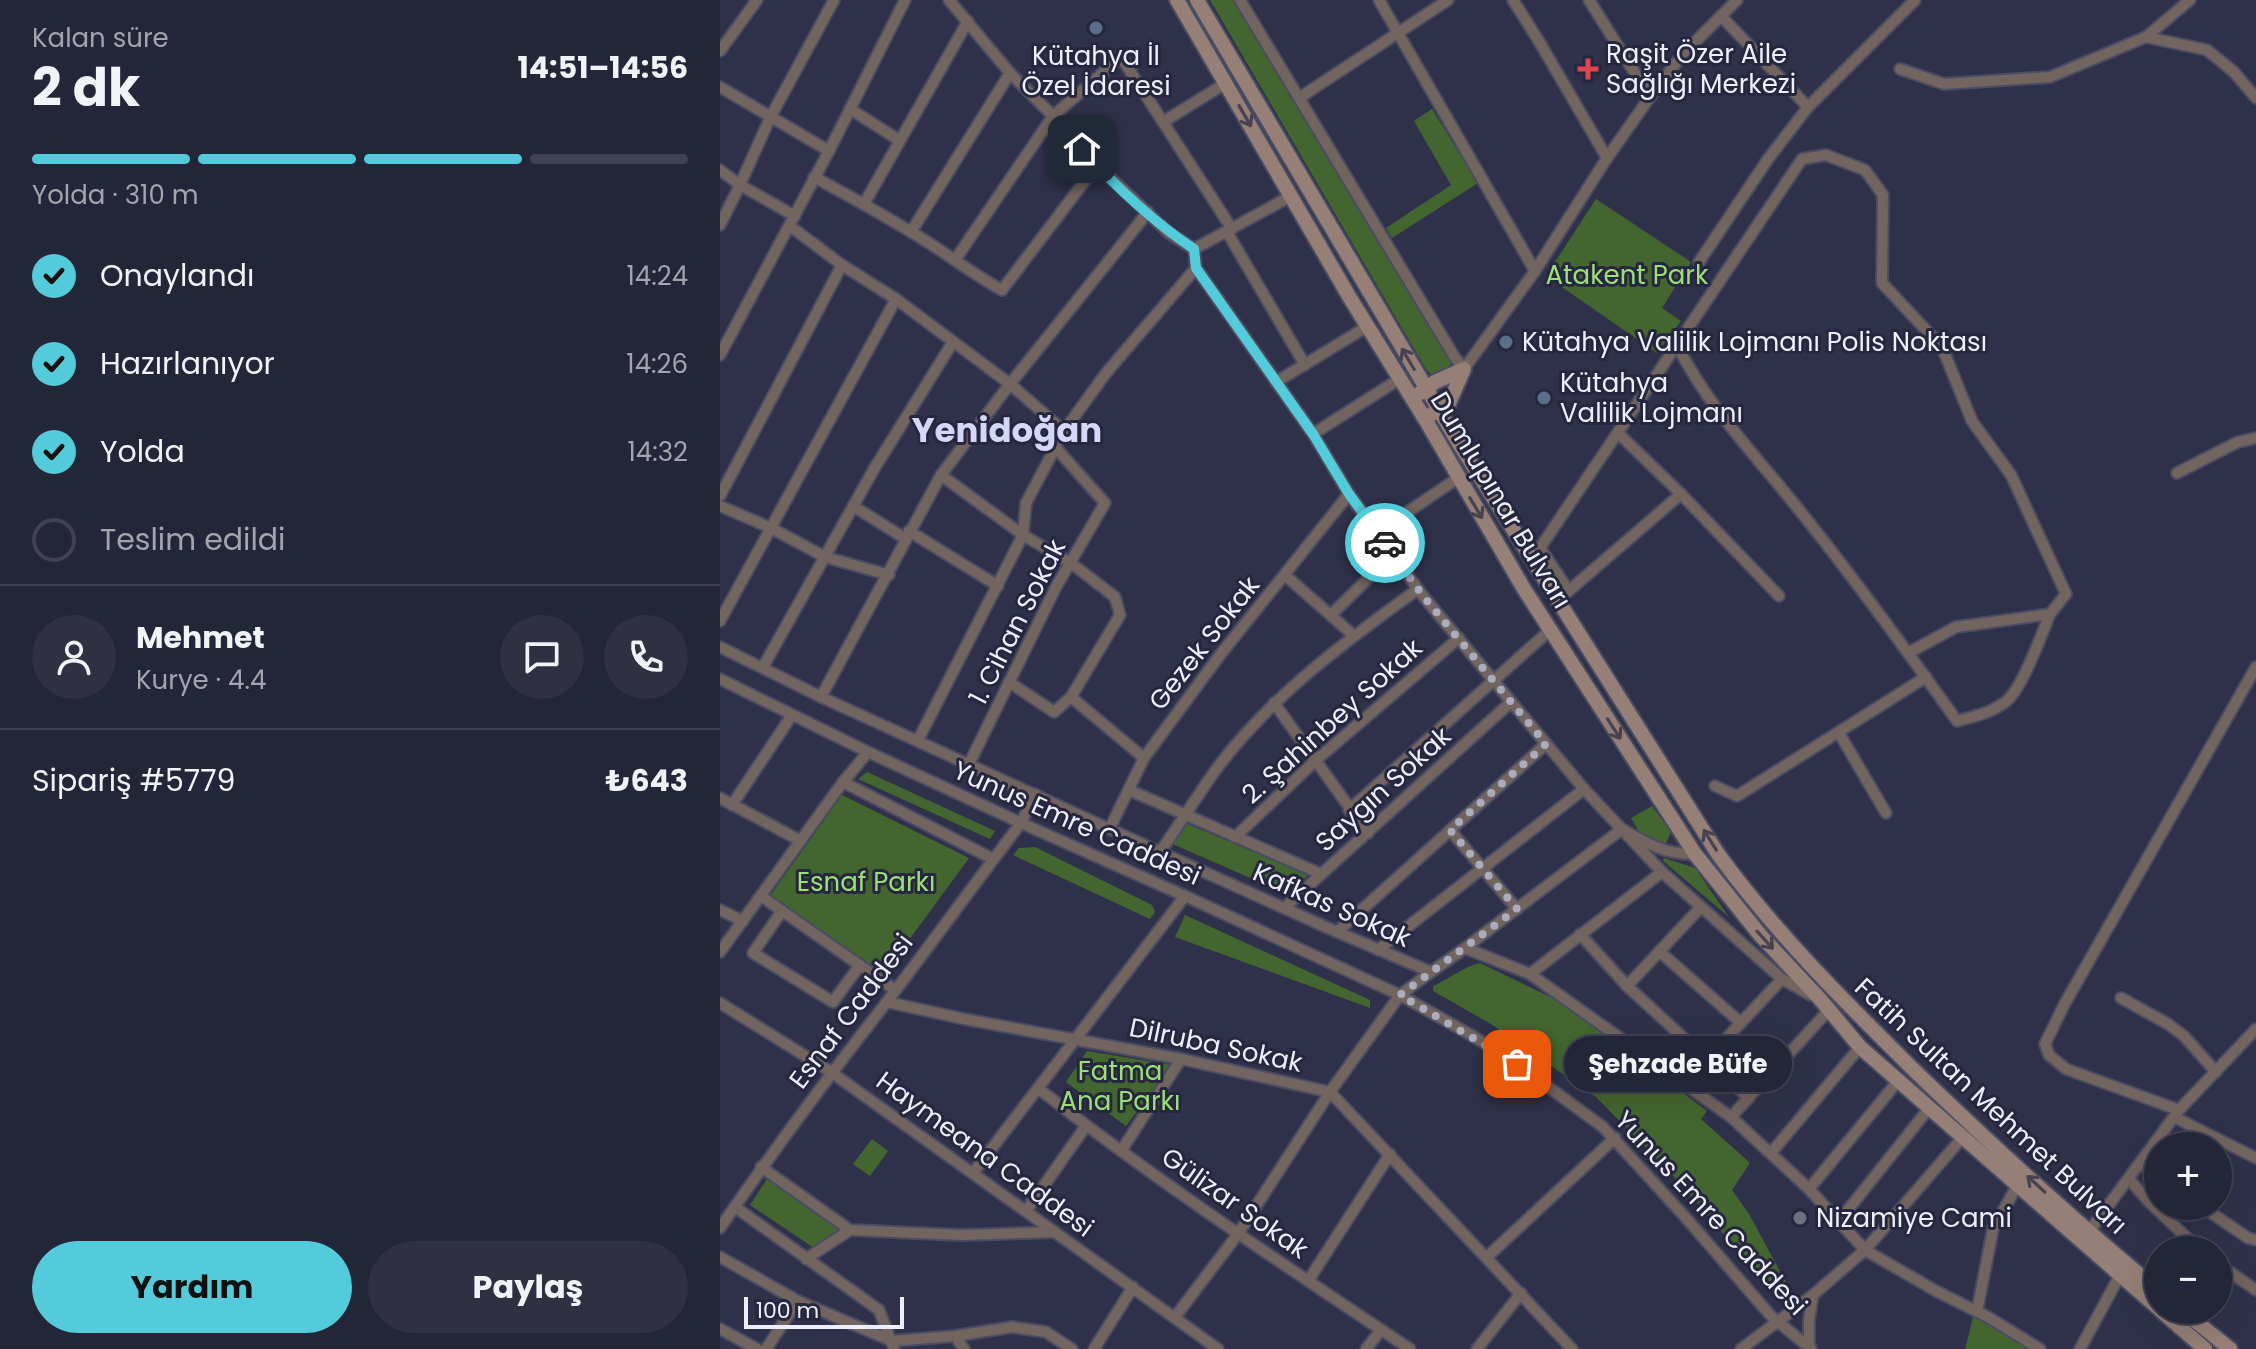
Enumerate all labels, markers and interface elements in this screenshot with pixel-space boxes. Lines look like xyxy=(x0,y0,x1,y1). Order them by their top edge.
marker: Kütahya İl Özel İdaresi xyxy=(1087,19,1105,37)
text: Kalan süre xyxy=(32,20,169,56)
place label: Raşit Özer Aile Sağlığı Merkezi xyxy=(1606,36,1796,102)
place label: Kütahya İl Özel İdaresi xyxy=(1021,38,1171,104)
text: 14:51–14:56 xyxy=(518,46,688,89)
text: 2 dk xyxy=(32,51,140,124)
marker: Raşit Özer Aile Sağlığı Merkezi xyxy=(1577,58,1599,80)
one-way arrow xyxy=(1237,104,1253,127)
pin xyxy=(1048,115,1116,183)
icon: home xyxy=(1060,127,1104,171)
text: Yolda · 310 m xyxy=(32,177,198,213)
icon: check xyxy=(32,254,76,298)
text: Onaylandı xyxy=(100,254,254,297)
park label: Atakent Park xyxy=(1546,257,1709,293)
text: 14:24 xyxy=(626,258,688,294)
place label: Kütahya Valilik Lojmanı Polis Noktası xyxy=(1522,324,1987,360)
marker: Kütahya Valilik Lojmanı Polis Noktası xyxy=(1497,333,1515,351)
icon: check xyxy=(32,342,76,386)
text: Hazırlanıyor xyxy=(100,342,275,385)
text: 14:26 xyxy=(626,346,688,382)
one-way arrow xyxy=(1400,348,1416,371)
place label: Kütahya Valilik Lojmanı xyxy=(1560,365,1743,431)
street label: Dumlupınar Bulvarı xyxy=(1422,385,1580,615)
marker: Kütahya Valilik Lojmanı xyxy=(1535,389,1553,407)
district label: Yenidoğan xyxy=(912,406,1102,454)
icon: check xyxy=(32,430,76,474)
text: Yolda xyxy=(100,430,185,473)
text: 14:32 xyxy=(628,434,688,470)
one-way arrow xyxy=(1468,496,1484,519)
courier xyxy=(1345,503,1425,583)
text: Teslim edildi xyxy=(100,518,285,561)
icon: car xyxy=(1363,521,1407,565)
street label: 1. Cihan Sokak xyxy=(960,533,1074,711)
street label: Gezek Sokak xyxy=(1140,568,1268,717)
button: person xyxy=(32,615,116,699)
button: chat xyxy=(500,615,584,699)
button: phone xyxy=(604,615,688,699)
text: Mehmet xyxy=(136,616,265,659)
street label: 2. Şahinbey Sokak xyxy=(1234,630,1430,812)
text: Kurye · 4.4 xyxy=(136,662,266,698)
one-way arrow xyxy=(1606,717,1622,740)
street label: Saygın Sokak xyxy=(1307,718,1459,860)
street label: Yunus Emre Caddesi xyxy=(948,752,1206,894)
text: Sipariş #5779 xyxy=(32,759,236,802)
text: ₺643 xyxy=(605,759,688,802)
one-way arrow xyxy=(1701,829,1717,852)
street label: Kafkas Sokak xyxy=(1247,854,1417,956)
park label: Esnaf Parkı xyxy=(797,864,935,900)
street label: Esnaf Caddesi xyxy=(781,926,921,1096)
one-way arrow xyxy=(1756,929,1774,949)
street label: Fatih Sultan Mehmet Bulvarı xyxy=(1847,970,2135,1242)
street label: Dilruba Sokak xyxy=(1126,1009,1306,1081)
pin xyxy=(1483,1030,1551,1098)
callout: Şehzade Büfe xyxy=(1565,1036,1793,1092)
icon: bag xyxy=(1495,1042,1539,1086)
text: Şehzade Büfe xyxy=(1588,1046,1768,1082)
park label: Fatma Ana Parkı xyxy=(1060,1053,1180,1119)
street label: Haymeana Caddesi xyxy=(869,1063,1101,1245)
street label: Yunus Emre Caddesi xyxy=(1607,1103,1815,1323)
map controls xyxy=(2144,1132,2232,1324)
button: + xyxy=(2144,1132,2232,1220)
street label: Gülizar Sokak xyxy=(1154,1139,1316,1267)
one-way arrow xyxy=(2026,1175,2046,1193)
place label: Nizamiye Cami xyxy=(1816,1200,2012,1236)
marker: Nizamiye Cami xyxy=(1791,1209,1809,1227)
button: − xyxy=(2144,1236,2232,1324)
button: Yardım xyxy=(32,1241,352,1333)
button: Paylaş xyxy=(368,1241,688,1333)
scale bar xyxy=(744,1293,904,1329)
text: 100 m xyxy=(756,1295,819,1326)

